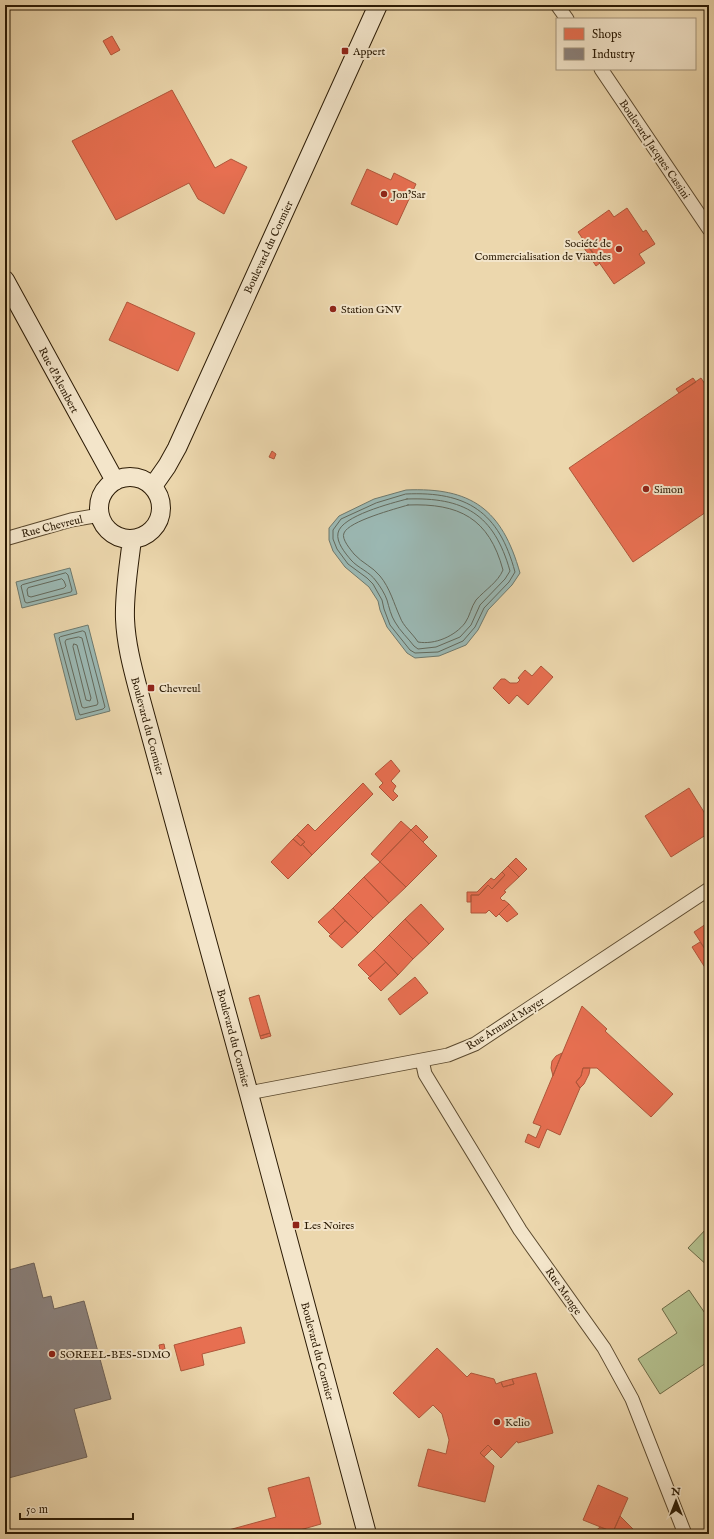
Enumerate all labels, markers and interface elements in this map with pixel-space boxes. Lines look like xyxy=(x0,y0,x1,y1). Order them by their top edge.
legend xyxy=(556,18,696,70)
text: Shops xyxy=(592,27,622,43)
place label: Appert xyxy=(352,45,385,59)
marker: Appert xyxy=(340,46,350,56)
text: Industry xyxy=(592,47,635,62)
street label: Boulevard Jacques Cassini xyxy=(616,97,693,202)
place label: Jon’Sar xyxy=(390,188,426,202)
marker: Jon’Sar xyxy=(379,189,389,199)
street label: Boulevard du Cormier xyxy=(241,199,297,296)
place label: Société de Commercialisation de Viandes xyxy=(475,237,611,264)
marker: Société de Commercialisation de Viandes xyxy=(614,244,624,254)
place label: Station GNV xyxy=(341,303,402,317)
marker: Station GNV xyxy=(328,304,338,314)
street label: Rue d’Alembert xyxy=(35,345,81,416)
place label: Simon xyxy=(654,483,683,497)
marker: Simon xyxy=(641,484,651,494)
street label: Rue Chevreul xyxy=(20,513,84,541)
street label: Boulevard du Cormier xyxy=(127,676,167,777)
place label: Chevreul xyxy=(159,682,200,696)
marker: Chevreul xyxy=(146,683,156,693)
street label: Boulevard du Cormier xyxy=(213,988,253,1089)
street label: Rue Armand Mayer xyxy=(464,994,547,1054)
place label: Les Noires xyxy=(304,1219,354,1233)
marker: Les Noires xyxy=(291,1220,301,1230)
street label: Rue Monge xyxy=(542,1265,585,1318)
street label: Boulevard du Cormier xyxy=(297,1301,337,1402)
place label: SOREEL-BES-SDMO xyxy=(60,1348,170,1362)
marker: SOREEL-BES-SDMO xyxy=(47,1349,57,1359)
place label: Kelio xyxy=(505,1416,530,1430)
marker: Kelio xyxy=(492,1417,502,1427)
north arrow xyxy=(656,1481,696,1521)
text: N xyxy=(670,1485,681,1499)
scale bar xyxy=(20,1495,133,1521)
text: 50 m xyxy=(26,1502,48,1517)

